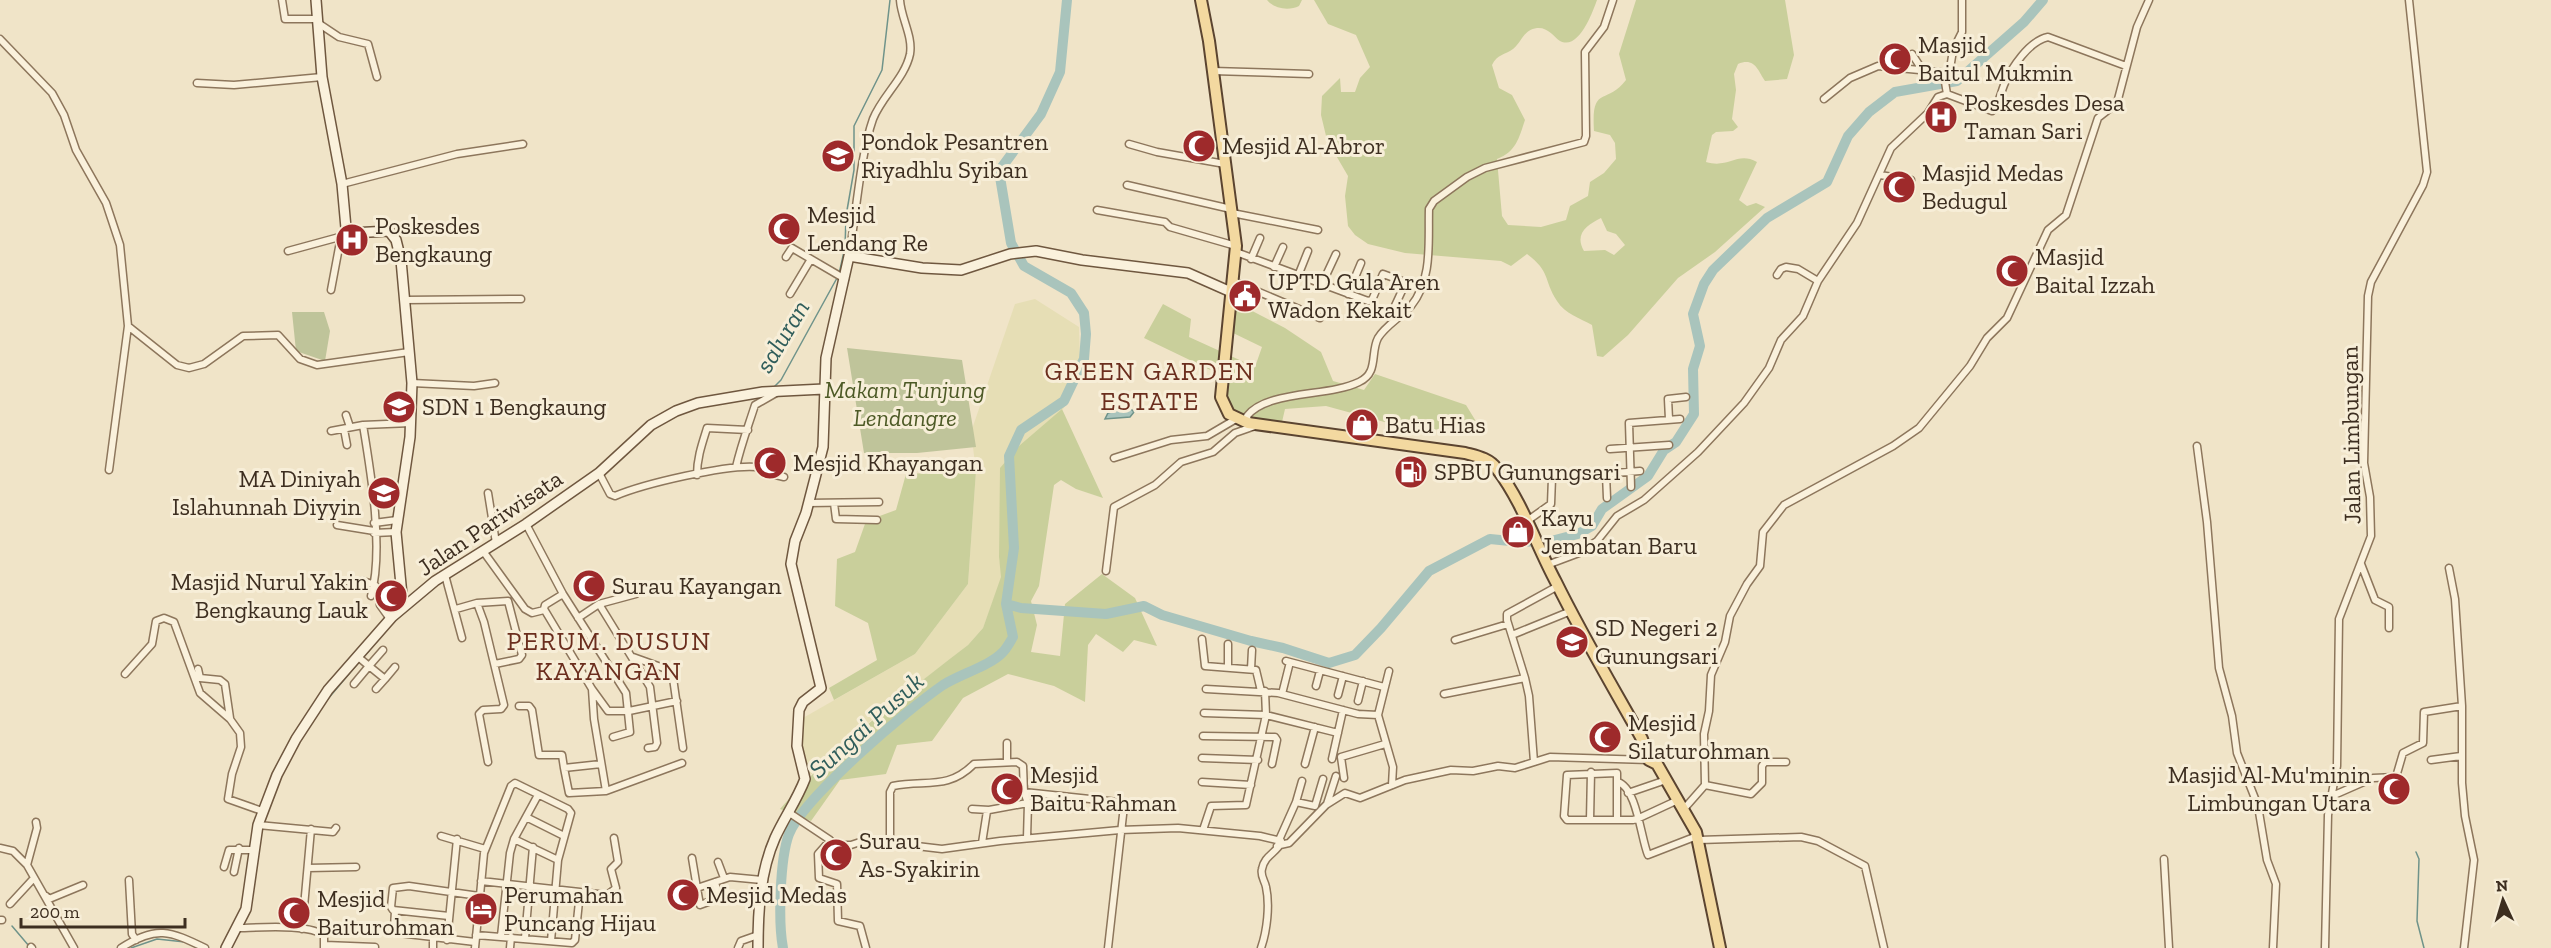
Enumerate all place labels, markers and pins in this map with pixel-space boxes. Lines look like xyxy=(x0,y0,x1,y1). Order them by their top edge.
place label: Masjid Baitul Mukmin xyxy=(1918,30,2073,87)
mosque icon: Masjid Baitul Mukmin xyxy=(1877,41,1913,77)
place label: Poskesdes Desa Taman Sari xyxy=(1964,88,2125,145)
hospital icon: Poskesdes Desa Taman Sari xyxy=(1923,99,1959,135)
place label: Pondok Pesantren Riyadhlu Syiban xyxy=(861,127,1048,184)
mosque icon: Mesjid Al-Abror xyxy=(1181,128,1217,164)
place label: Mesjid Al-Abror xyxy=(1222,131,1385,160)
school or university icon: Pondok Pesantren Riyadhlu Syiban xyxy=(820,138,856,174)
place label: Masjid Medas Bedugul xyxy=(1922,158,2064,215)
mosque icon: Masjid Medas Bedugul xyxy=(1881,169,1917,205)
place label: Mesjid Lendang Re xyxy=(807,200,928,257)
place label: Poskesdes Bengkaung xyxy=(375,211,492,268)
mosque icon: Mesjid Lendang Re xyxy=(766,211,802,247)
hospital icon: Poskesdes Bengkaung xyxy=(334,222,370,258)
place label: Masjid Baital Izzah xyxy=(2035,242,2156,299)
mosque icon: Masjid Baital Izzah xyxy=(1994,253,2030,289)
place label: UPTD Gula Aren Wadon Kekait xyxy=(1268,267,1440,324)
public building icon: UPTD Gula Aren Wadon Kekait xyxy=(1227,278,1263,314)
school or university icon: SDN 1 Bengkaung xyxy=(381,389,417,425)
place label: SDN 1 Bengkaung xyxy=(422,392,606,421)
shop icon: Batu Hias xyxy=(1344,407,1380,443)
place label: Batu Hias xyxy=(1385,410,1486,439)
mosque icon: Mesjid Khayangan xyxy=(752,445,788,481)
place label: Mesjid Khayangan xyxy=(793,448,983,477)
fuel station icon: SPBU Gunungsari xyxy=(1393,454,1429,490)
place label: SPBU Gunungsari xyxy=(1434,457,1621,486)
place label: MA Diniyah Islahunnah Diyyin xyxy=(172,464,362,521)
school or university icon: MA Diniyah Islahunnah Diyyin xyxy=(366,475,402,511)
place label: Kayu Jembatan Baru xyxy=(1541,503,1698,560)
shop icon: Kayu Jembatan Baru xyxy=(1500,514,1536,550)
place label: Masjid Nurul Yakin Bengkaung Lauk xyxy=(171,567,369,624)
mosque icon: Surau Kayangan xyxy=(571,568,607,604)
place label: Surau Kayangan xyxy=(612,571,782,600)
mosque icon: Masjid Nurul Yakin Bengkaung Lauk xyxy=(373,578,409,614)
place label: SD Negeri 2 Gunungsari xyxy=(1595,613,1718,670)
school or university icon: SD Negeri 2 Gunungsari xyxy=(1554,624,1590,660)
place label: Mesjid Silaturohman xyxy=(1628,708,1770,765)
mosque icon: Mesjid Silaturohman xyxy=(1587,719,1623,755)
place label: Mesjid Baitu Rahman xyxy=(1030,760,1177,817)
place label: Masjid Al-Mu'minin Limbungan Utara xyxy=(2168,760,2371,817)
mosque icon: Mesjid Baitu Rahman xyxy=(989,771,1025,807)
mosque icon: Masjid Al-Mu'minin Limbungan Utara xyxy=(2376,771,2412,807)
place label: Surau As-Syakirin xyxy=(859,826,980,883)
mosque icon: Surau As-Syakirin xyxy=(818,837,854,873)
mosque icon: Mesjid Medas xyxy=(665,877,701,913)
place label: Perumahan Puncang Hijau xyxy=(504,880,657,937)
place label: Mesjid Medas xyxy=(706,880,847,909)
place label: Mesjid Baiturohman xyxy=(317,884,454,941)
hotel icon: Perumahan Puncang Hijau xyxy=(463,891,499,927)
mosque icon: Mesjid Baiturohman xyxy=(276,895,312,931)

